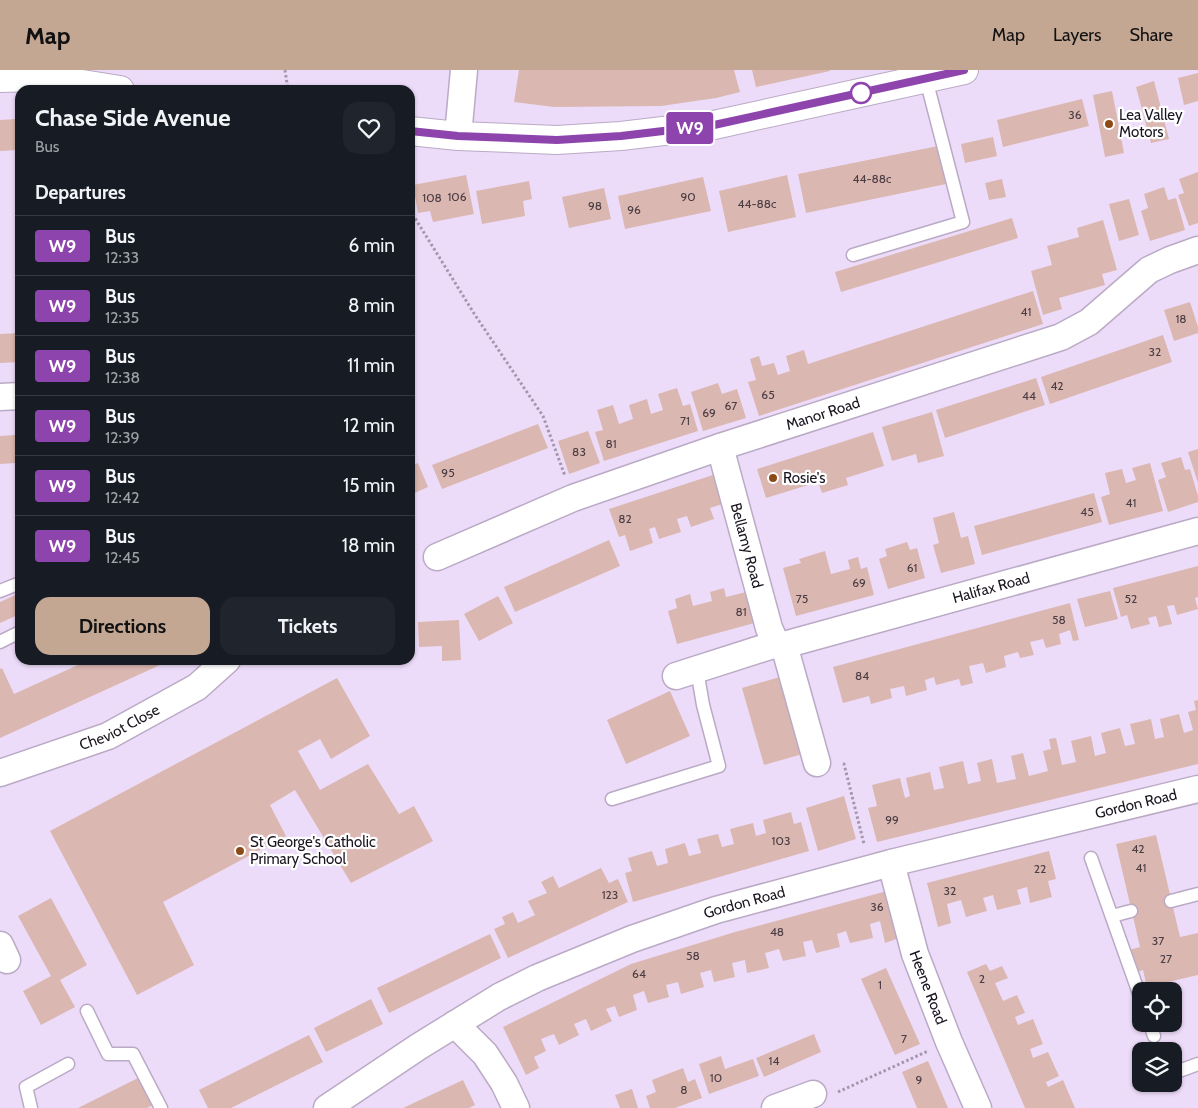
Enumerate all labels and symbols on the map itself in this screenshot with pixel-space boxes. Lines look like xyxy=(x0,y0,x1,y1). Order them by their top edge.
unlabelled marker xyxy=(850,82,872,104)
place label: Lea Valley Motors xyxy=(1119,106,1183,141)
house number: 36 xyxy=(1068,107,1082,122)
line badge: W9 xyxy=(668,112,712,144)
marker: Lea Valley Motors xyxy=(1103,118,1115,130)
house number: 44-88c xyxy=(853,171,892,186)
house number: 106 xyxy=(447,189,467,204)
house number: 90 xyxy=(680,189,696,204)
house number: 108 xyxy=(422,190,442,205)
house number: 44-88c xyxy=(738,196,777,211)
house number: 98 xyxy=(588,198,602,213)
house number: 96 xyxy=(627,202,641,217)
house number: 41 xyxy=(1021,304,1031,319)
house number: 18 xyxy=(1175,311,1187,326)
house number: 32 xyxy=(1149,344,1161,359)
house number: 42 xyxy=(1050,378,1064,393)
house number: 65 xyxy=(761,387,775,402)
house number: 44 xyxy=(1022,388,1036,403)
street label: Manor Road xyxy=(784,393,862,434)
house number: 67 xyxy=(725,398,737,413)
house number: 69 xyxy=(702,405,716,420)
house number: 71 xyxy=(680,413,690,428)
house number: 81 xyxy=(605,436,617,451)
house number: 83 xyxy=(572,444,586,459)
house number: 95 xyxy=(441,465,455,480)
place label: Rosie's xyxy=(783,469,825,487)
marker: Rosie's xyxy=(767,472,779,484)
house number: 41 xyxy=(1126,495,1136,510)
street label: Bellamy Road xyxy=(727,501,767,590)
house number: 45 xyxy=(1080,504,1094,519)
house number: 82 xyxy=(618,511,632,526)
house number: 61 xyxy=(907,560,917,575)
street label: Halifax Road xyxy=(951,569,1032,607)
house number: 69 xyxy=(852,575,866,590)
house number: 75 xyxy=(796,591,808,606)
house number: 52 xyxy=(1125,591,1137,606)
house number: 81 xyxy=(735,604,747,619)
house number: 58 xyxy=(1052,612,1066,627)
house number: 84 xyxy=(855,668,869,683)
street label: Cheviot Close xyxy=(77,700,163,754)
street label: Gordon Road xyxy=(1093,785,1179,823)
house number: 99 xyxy=(885,812,899,827)
place label: St George's Catholic Primary School xyxy=(250,833,376,868)
house number: 103 xyxy=(772,833,790,848)
house number: 42 xyxy=(1131,841,1145,856)
marker: St George's Catholic Primary School xyxy=(234,845,246,857)
house number: 41 xyxy=(1136,860,1146,875)
house number: 22 xyxy=(1034,861,1046,876)
street label: Gordon Road xyxy=(701,883,787,923)
house number: 32 xyxy=(944,883,956,898)
house number: 123 xyxy=(602,887,618,902)
house number: 36 xyxy=(870,899,884,914)
house number: 48 xyxy=(770,924,784,939)
house number: 37 xyxy=(1152,933,1164,948)
house number: 58 xyxy=(686,948,700,963)
street label: Heene Road xyxy=(906,948,950,1027)
house number: 27 xyxy=(1160,951,1172,966)
house number: 64 xyxy=(632,966,646,981)
house number: 2 xyxy=(979,971,985,986)
house number: 1 xyxy=(878,977,882,992)
house number: 7 xyxy=(901,1031,907,1046)
house number: 14 xyxy=(769,1053,779,1068)
house number: 10 xyxy=(710,1070,722,1085)
house number: 9 xyxy=(916,1072,923,1087)
house number: 8 xyxy=(680,1082,688,1097)

